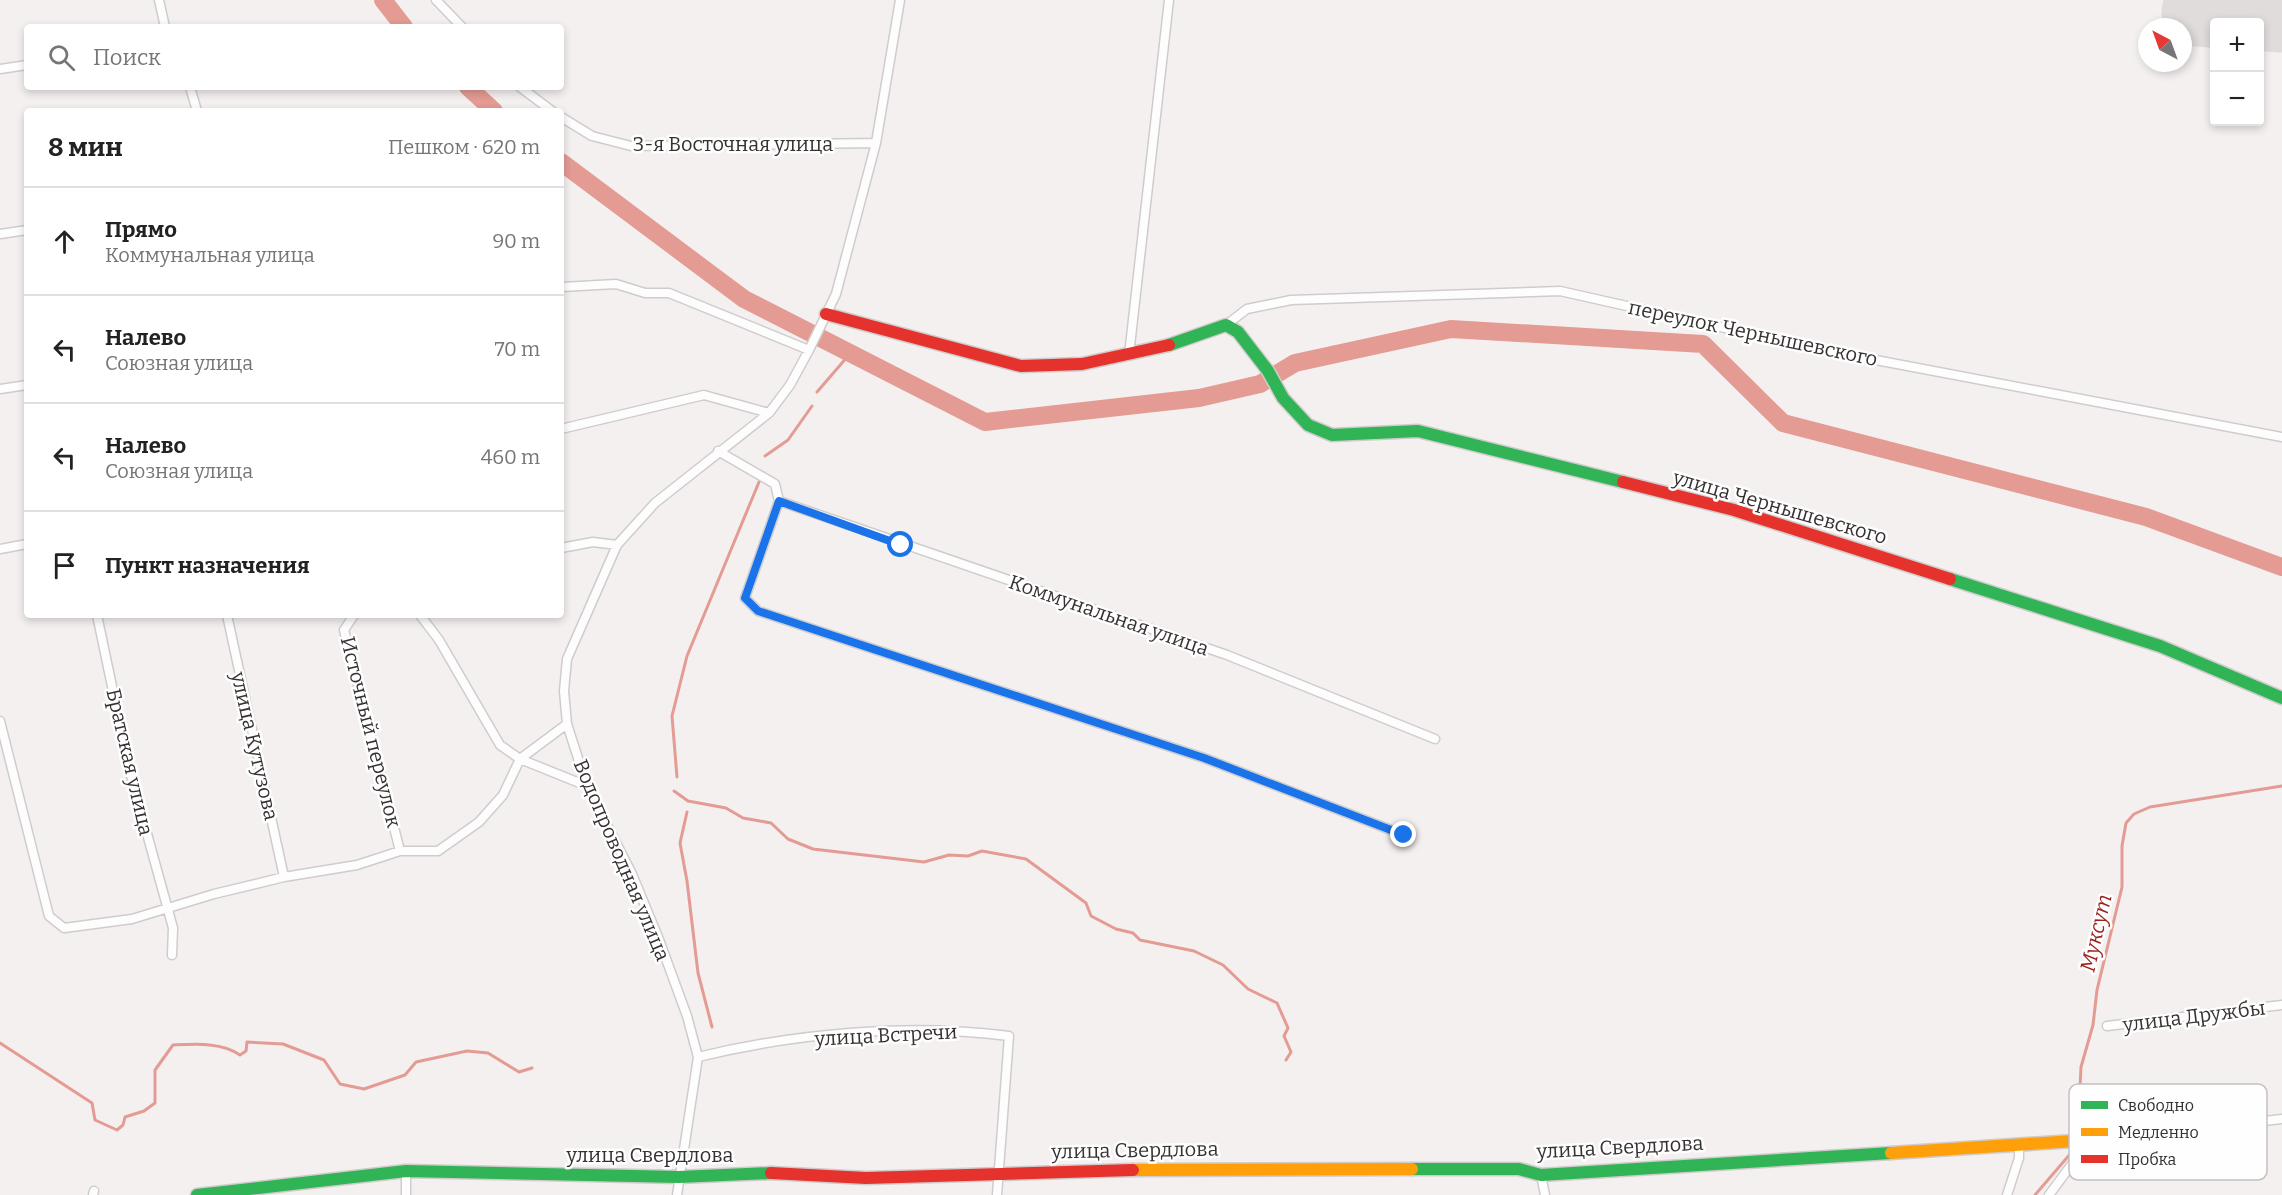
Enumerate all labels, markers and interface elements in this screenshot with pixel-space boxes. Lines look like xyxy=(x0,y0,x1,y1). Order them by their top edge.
north arrow xyxy=(2138,18,2192,72)
map controls xyxy=(2210,18,2264,126)
button: + xyxy=(2210,18,2264,72)
search box xyxy=(24,24,564,90)
icon: search xyxy=(45,41,78,74)
text: Поиск xyxy=(93,44,161,71)
button: − xyxy=(2210,72,2264,126)
text: 8 мин xyxy=(48,132,123,163)
street label: 3-я Восточная улица xyxy=(633,132,833,156)
text: Пешком · 620 m xyxy=(388,135,540,159)
text: Прямо xyxy=(105,216,177,243)
icon: ahead xyxy=(48,225,81,258)
text: 90 m xyxy=(492,229,540,253)
text: Коммунальная улица xyxy=(105,243,315,267)
street label: переулок Чернышевского xyxy=(1626,295,1880,371)
text: Налево xyxy=(105,324,186,351)
icon: left xyxy=(48,333,81,366)
text: 70 m xyxy=(494,337,540,361)
text: Союзная улица xyxy=(105,351,253,375)
text: Налево xyxy=(105,432,186,459)
icon: left xyxy=(48,441,81,474)
text: 460 m xyxy=(481,445,540,469)
text: Союзная улица xyxy=(105,459,253,483)
street label: улица Чернышевского xyxy=(1669,465,1890,549)
route start xyxy=(887,531,913,557)
icon: arrive xyxy=(48,549,81,582)
text: Пункт назначения xyxy=(105,552,310,579)
street label: Коммунальная улица xyxy=(1006,570,1212,660)
street label: Источный переулок xyxy=(336,634,406,830)
street label: улица Кутузова xyxy=(226,669,284,823)
street label: Братская улица xyxy=(101,686,159,838)
street label: Водопроводная улица xyxy=(569,756,675,964)
route end xyxy=(1390,821,1416,847)
water label: Муксут xyxy=(2074,892,2118,974)
street label: улица Дружбы xyxy=(2120,995,2267,1037)
street label: улица Встречи xyxy=(813,1019,958,1051)
legend xyxy=(2069,1084,2267,1180)
text: Свободно xyxy=(2118,1096,2194,1115)
text: Медленно xyxy=(2118,1123,2199,1142)
street label: улица Свердлова xyxy=(1535,1131,1704,1163)
street label: улица Свердлова xyxy=(1050,1137,1219,1163)
street label: улица Свердлова xyxy=(565,1143,734,1167)
text: Пробка xyxy=(2118,1150,2177,1169)

